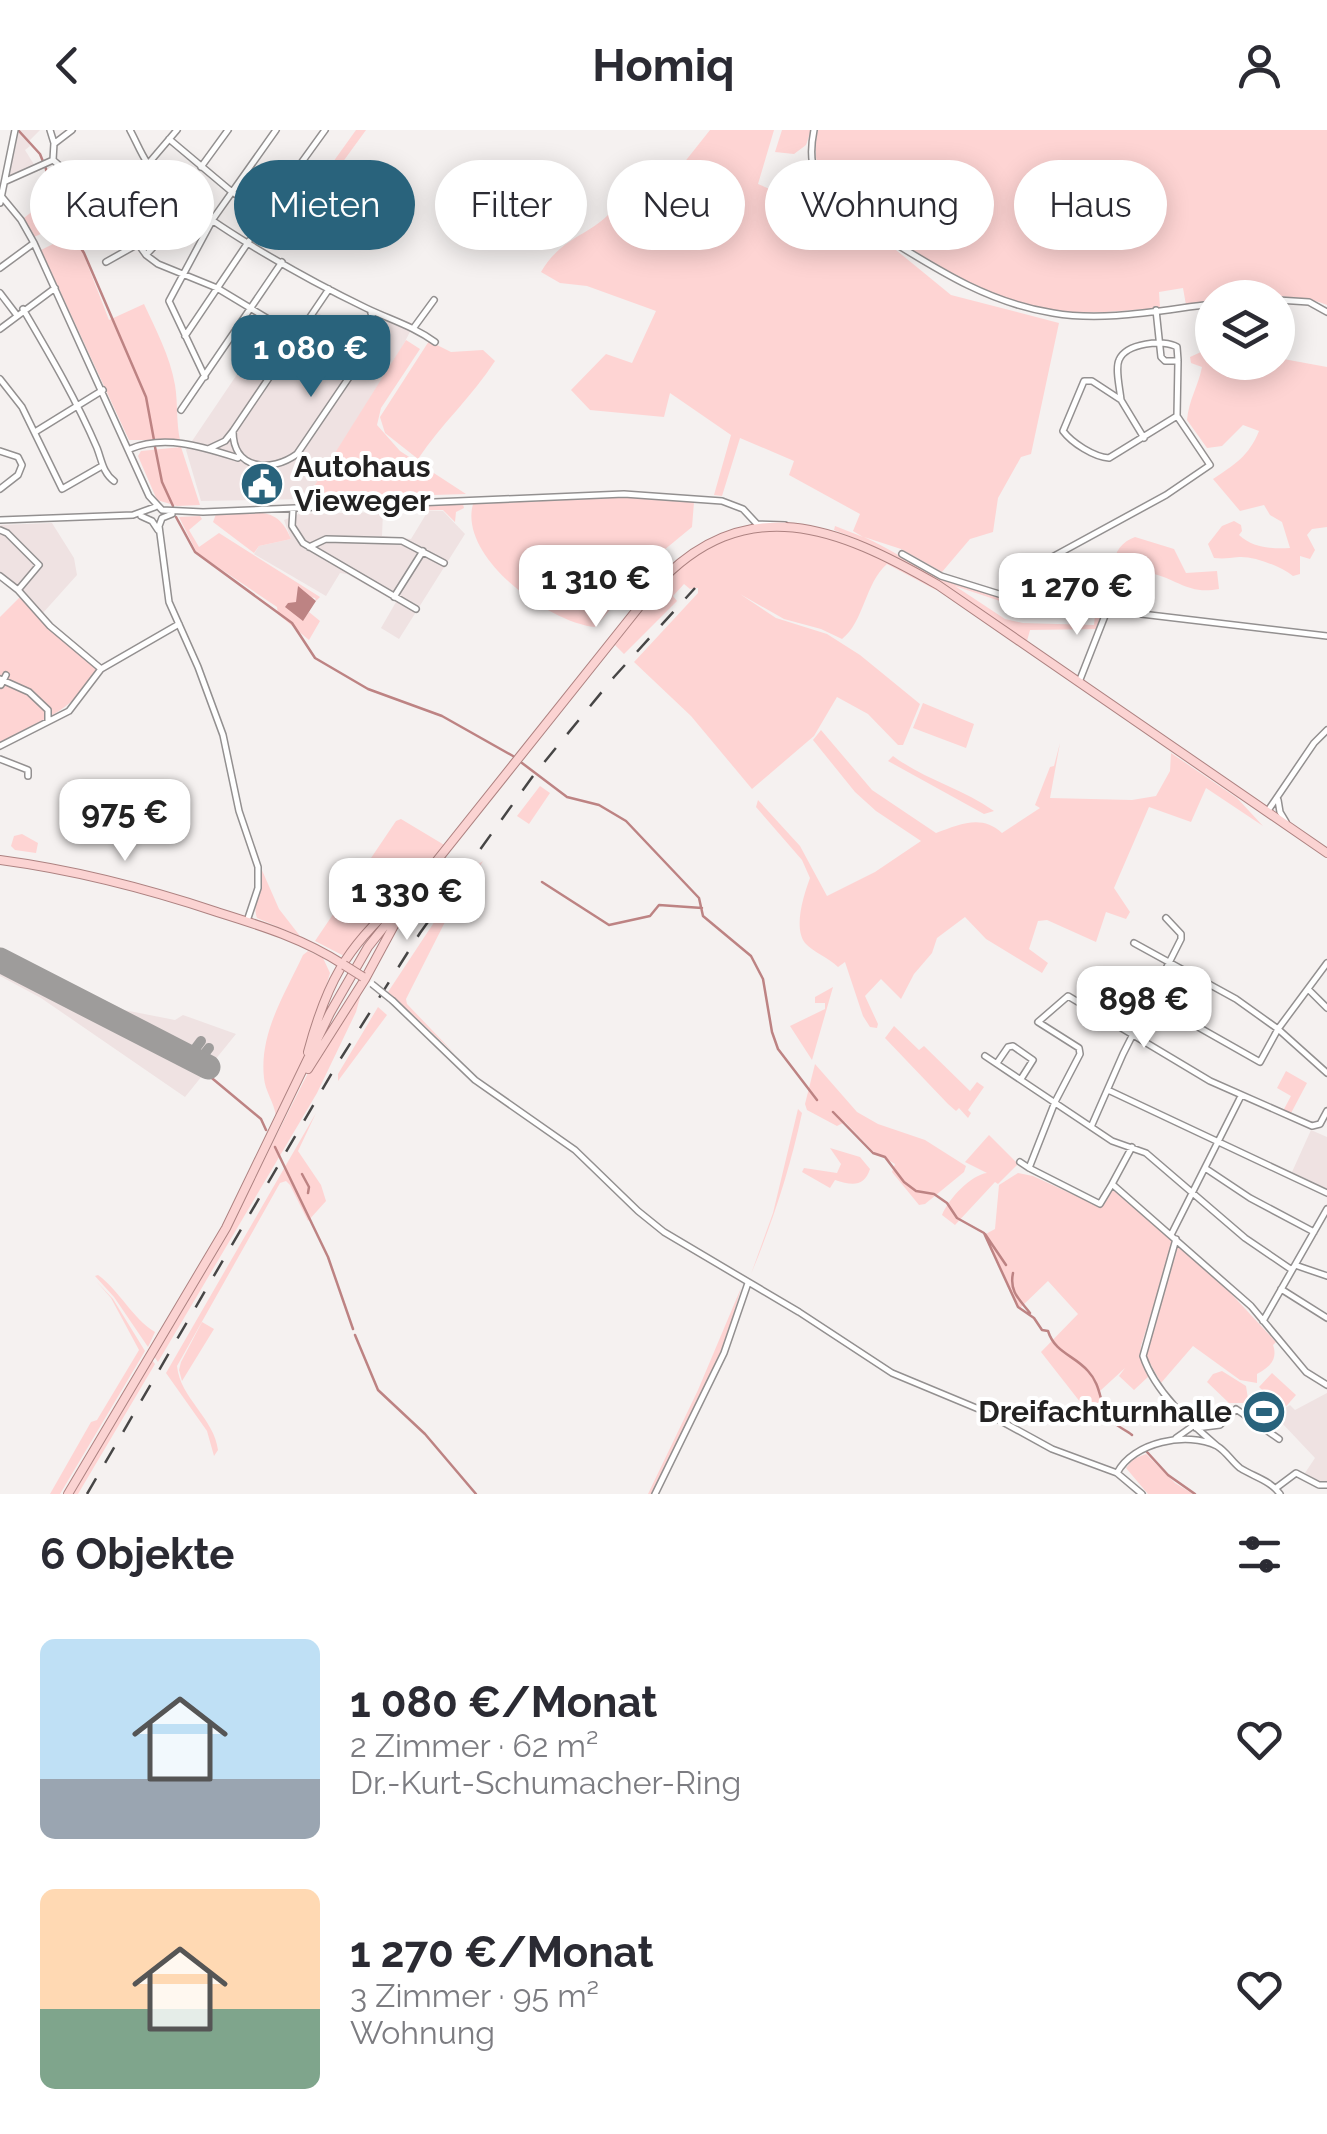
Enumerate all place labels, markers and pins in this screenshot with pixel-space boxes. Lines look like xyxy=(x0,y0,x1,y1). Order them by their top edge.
pin: 1 080 € xyxy=(219,315,403,400)
place label: Autohaus Vieweger xyxy=(294,449,431,518)
public building icon: Autohaus Vieweger xyxy=(239,461,285,507)
pin: 1 310 € xyxy=(504,545,688,630)
pin: 1 270 € xyxy=(985,553,1169,638)
pin: 975 € xyxy=(55,779,195,864)
pin: 1 330 € xyxy=(315,858,499,943)
pin: 898 € xyxy=(1074,966,1214,1051)
sports icon: Dreifachturnhalle xyxy=(1241,1389,1287,1435)
place label: Dreifachturnhalle xyxy=(978,1394,1232,1429)

